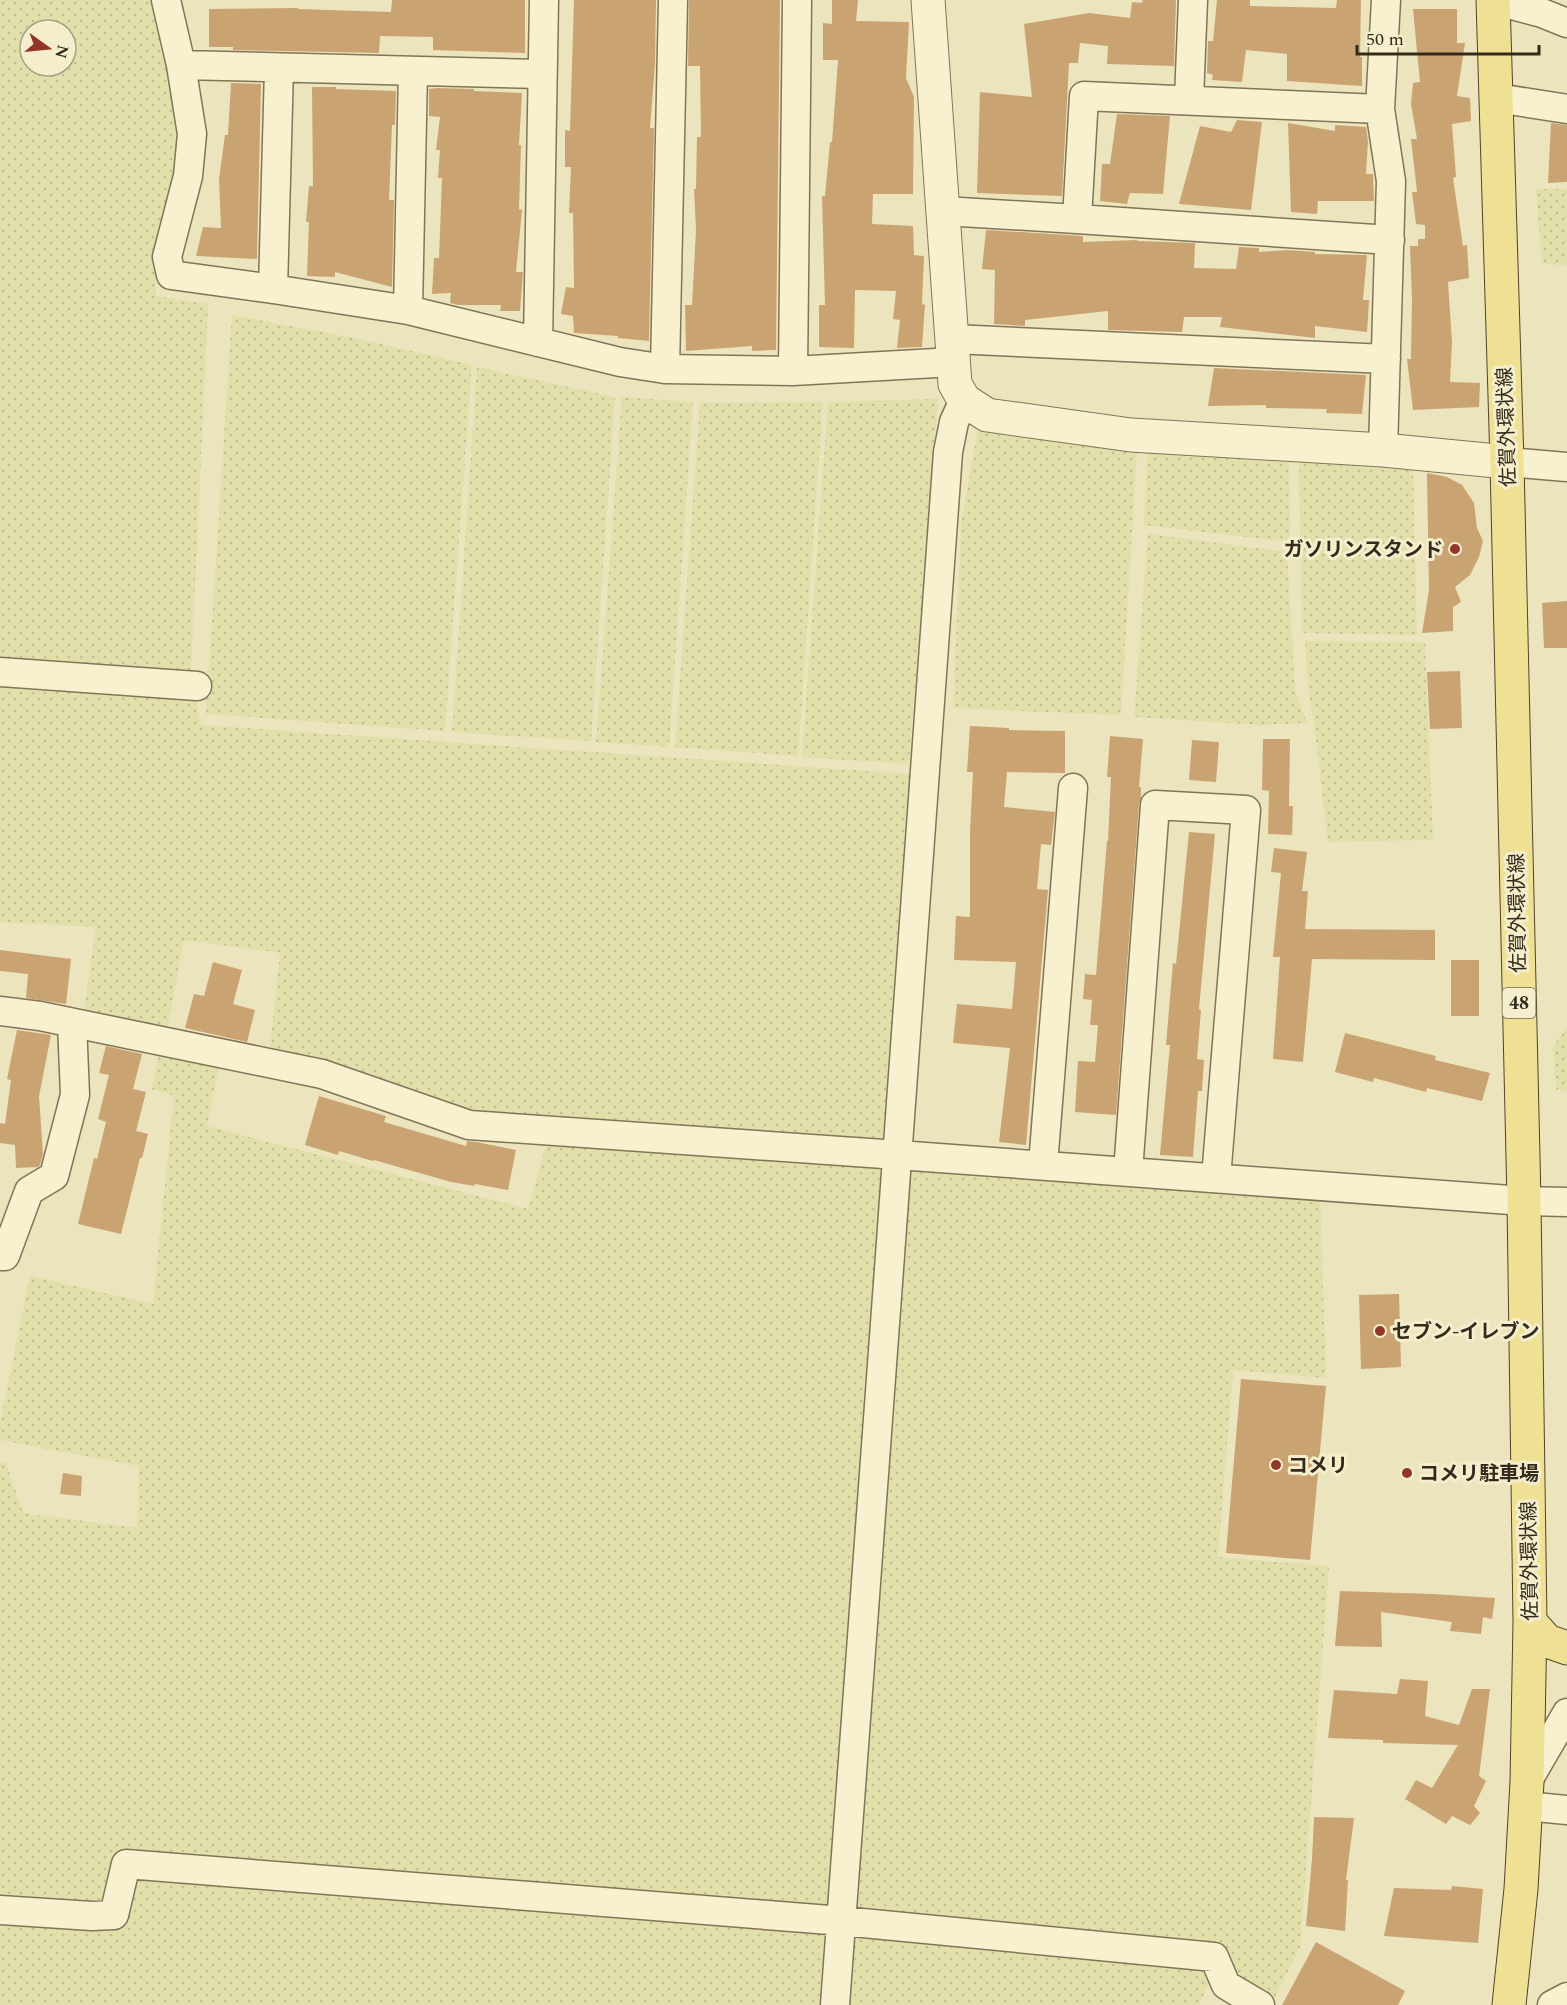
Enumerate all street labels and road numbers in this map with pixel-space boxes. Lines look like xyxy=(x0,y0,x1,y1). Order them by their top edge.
street label: 佐賀外環状線 xyxy=(1490,366,1524,487)
street label: 佐賀外環状線 xyxy=(1502,853,1534,973)
road number: 48 xyxy=(1502,988,1536,1018)
street label: 佐賀外環状線 xyxy=(1514,1501,1546,1621)

